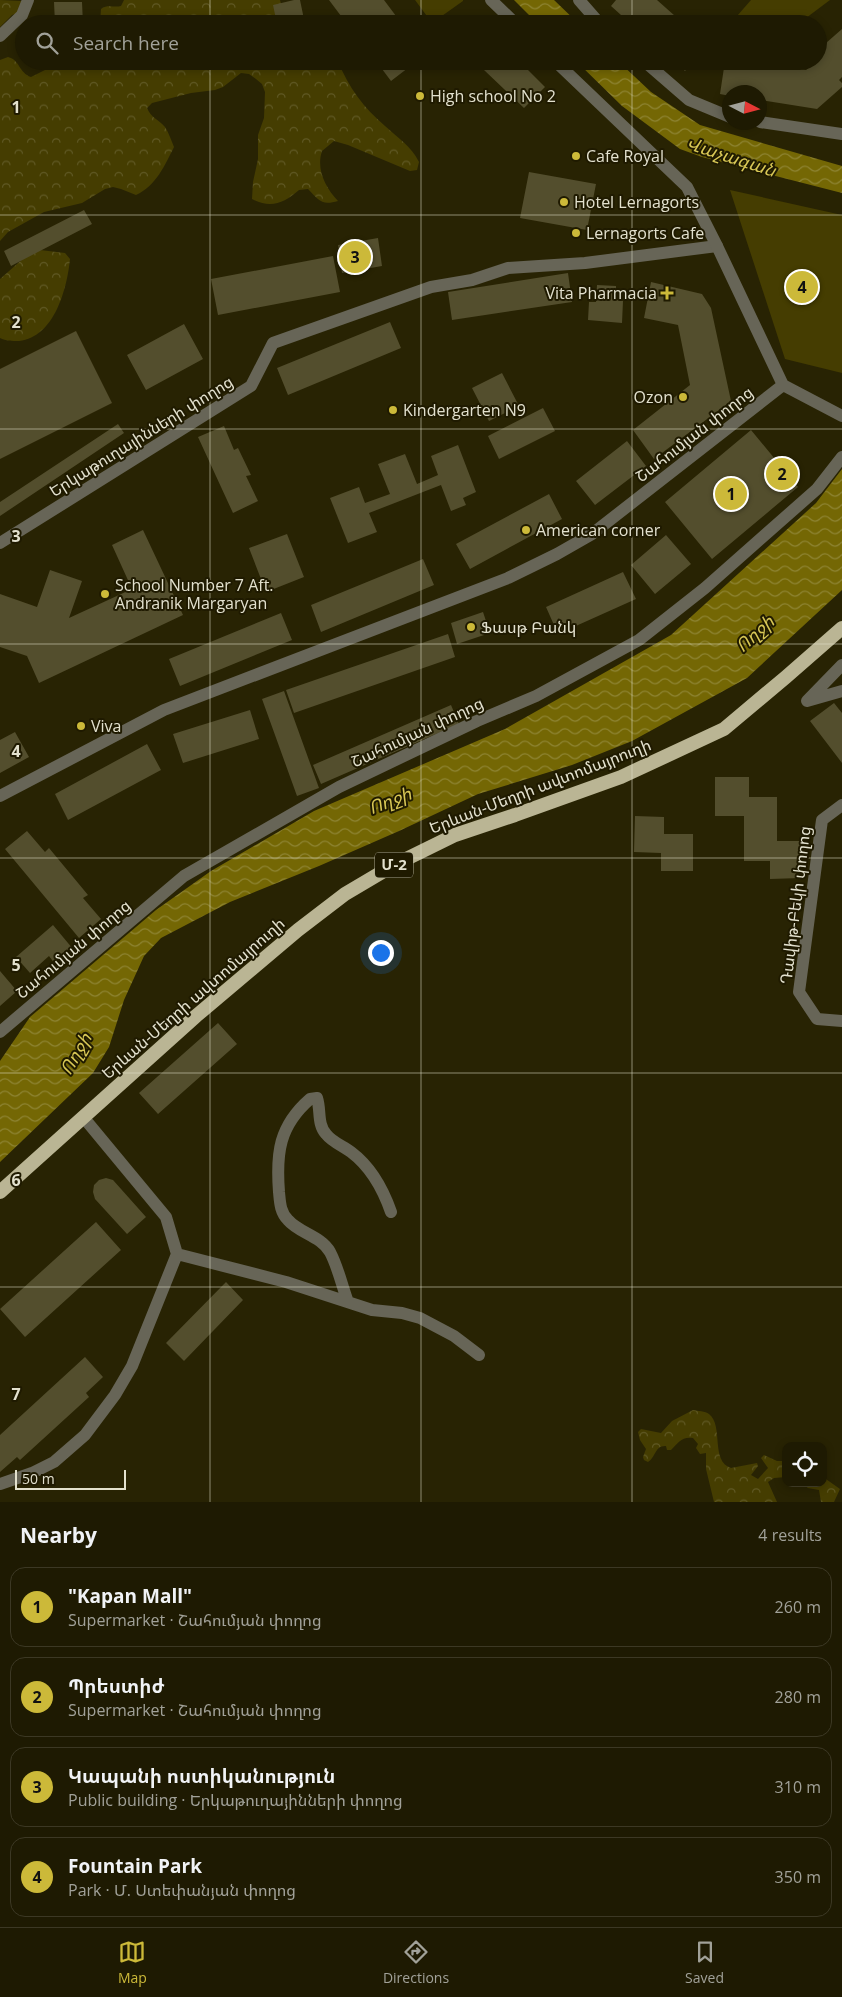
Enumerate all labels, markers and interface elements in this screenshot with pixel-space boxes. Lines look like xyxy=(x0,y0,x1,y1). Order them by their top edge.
search box xyxy=(15,15,827,70)
icon: search xyxy=(33,29,61,57)
text: Search here xyxy=(73,30,179,56)
place label: High school No 2 xyxy=(430,85,556,107)
north arrow xyxy=(722,85,767,130)
marker: High school No 2 xyxy=(414,90,426,102)
text: 1 xyxy=(11,96,21,118)
water label: Վաչագան xyxy=(683,130,780,182)
place label: Cafe Royal xyxy=(586,145,664,167)
marker: Cafe Royal xyxy=(570,150,582,162)
place label: Hotel Lernagorts xyxy=(574,191,699,213)
marker: Hotel Lernagorts xyxy=(558,196,570,208)
place label: Lernagorts Cafe xyxy=(586,222,704,244)
marker: Lernagorts Cafe xyxy=(570,227,582,239)
pin: 3 xyxy=(339,238,371,276)
pin: 4 xyxy=(786,268,818,306)
place label: Vita Pharmacia xyxy=(546,282,657,304)
marker: Vita Pharmacia xyxy=(661,287,673,299)
text: 2 xyxy=(11,311,21,333)
street label: Երկաթուղայինների փողոց xyxy=(45,370,237,502)
street label: Շահումյան փողոց xyxy=(631,381,757,487)
place label: Ozon xyxy=(634,386,673,408)
marker: Ozon xyxy=(677,391,689,403)
place label: Kindergarten N9 xyxy=(403,399,526,421)
marker: Kindergarten N9 xyxy=(387,404,399,416)
pin: 2 xyxy=(766,455,798,493)
pin: 1 xyxy=(715,475,747,513)
place label: American corner xyxy=(536,519,661,541)
marker: American corner xyxy=(520,524,532,536)
text: 3 xyxy=(11,525,21,547)
place label: School Number 7 Aft. Andranik Margaryan xyxy=(115,574,274,614)
marker: School Number 7 Aft. Andranik Margaryan xyxy=(99,588,111,600)
water label: Ողջի xyxy=(730,609,779,657)
place label: Ֆասթ Բանկ xyxy=(481,616,576,638)
marker: Ֆասթ Բանկ xyxy=(465,621,477,633)
street label: Շահումյան փողոց xyxy=(347,692,487,772)
place label: Viva xyxy=(91,715,121,737)
marker: Viva xyxy=(75,720,87,732)
street label: Երևան-Մեղրի ավտոմայրուղի xyxy=(426,733,654,839)
text: 4 xyxy=(11,740,21,762)
water label: Ողջի xyxy=(365,781,415,819)
street label: Դավիթ-Բեկի փողոց xyxy=(774,825,816,985)
road number: Մ-2 xyxy=(375,852,413,878)
street label: Շահումյան փողոց xyxy=(11,894,135,1004)
street label: Երևան-Մեղրի ավտոմայրուղի xyxy=(97,912,289,1084)
your location xyxy=(368,940,394,966)
text: 5 xyxy=(11,954,21,976)
water label: Ողջի xyxy=(54,1028,97,1079)
text: 6 xyxy=(11,1169,21,1191)
text: 7 xyxy=(11,1383,21,1405)
map controls xyxy=(782,1442,827,1487)
button: locate xyxy=(782,1442,827,1487)
scale bar xyxy=(15,1467,126,1490)
text: 50 m xyxy=(22,1469,55,1488)
text: Nearby xyxy=(20,1521,97,1549)
text: 4 results xyxy=(758,1524,822,1546)
text: "Kapan Mall" xyxy=(68,1583,192,1609)
text: 1 xyxy=(32,1596,42,1618)
text: 260 m xyxy=(775,1596,821,1618)
text: Supermarket · Շահումյան փողոց xyxy=(68,1609,322,1631)
text: Պրեստիժ xyxy=(68,1673,164,1699)
text: 2 xyxy=(32,1686,42,1708)
text: 280 m xyxy=(775,1686,821,1708)
text: Supermarket · Շահումյան փողոց xyxy=(68,1699,322,1721)
text: Կապանի ոստիկանություն xyxy=(68,1763,335,1789)
text: 3 xyxy=(32,1776,42,1798)
text: 310 m xyxy=(775,1776,821,1798)
text: Public building · Երկաթուղայինների փողոց xyxy=(68,1789,403,1811)
text: Fountain Park xyxy=(68,1853,202,1879)
text: 4 xyxy=(32,1866,42,1888)
text: 350 m xyxy=(775,1866,821,1888)
text: Park · Մ. Ստեփանյան փողոց xyxy=(68,1879,296,1901)
tab: Map xyxy=(118,1938,147,1987)
tab: Directions xyxy=(383,1938,449,1987)
tab: Saved xyxy=(685,1938,724,1987)

